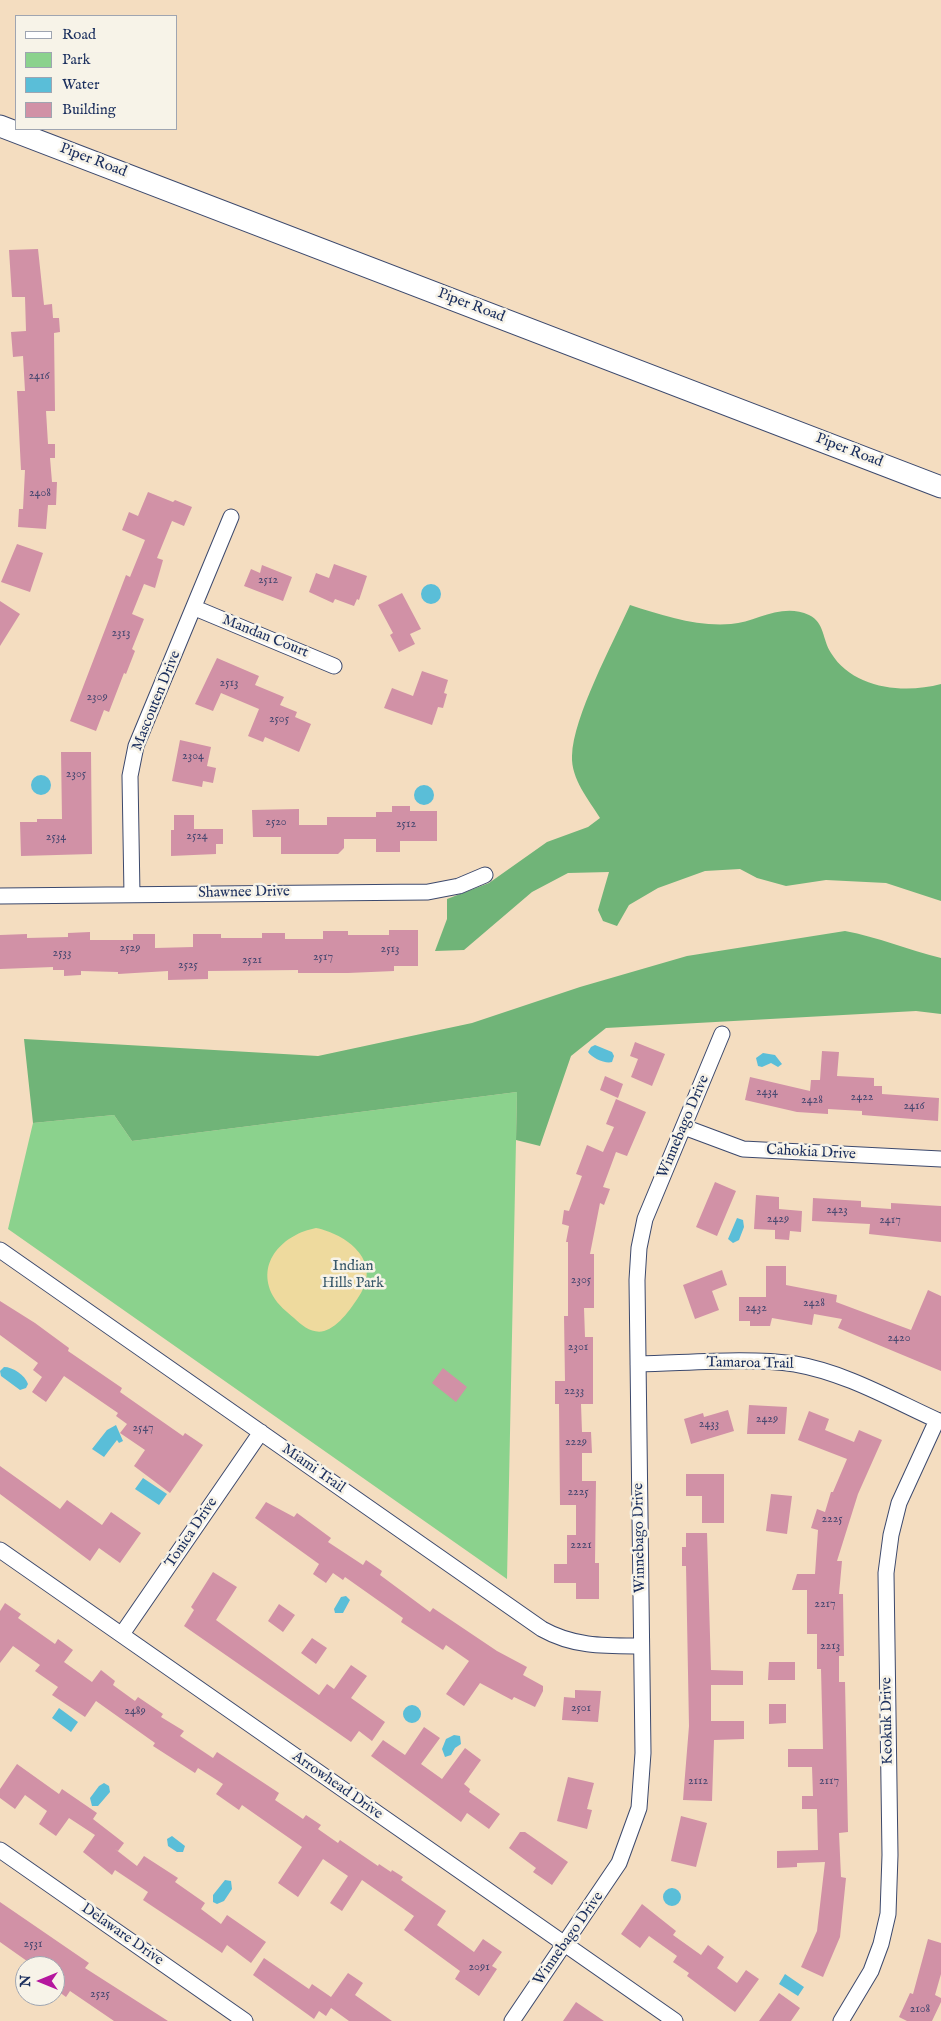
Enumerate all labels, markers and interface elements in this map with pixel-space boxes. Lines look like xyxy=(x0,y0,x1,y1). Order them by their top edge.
legend xyxy=(15,15,178,130)
text: Road xyxy=(62,25,96,44)
text: Park xyxy=(62,50,91,69)
text: Water xyxy=(62,75,99,94)
text: Building xyxy=(62,100,116,119)
street label: Piper Road xyxy=(57,140,129,182)
street label: Piper Road xyxy=(435,285,507,327)
house number: 2416 xyxy=(28,370,50,384)
street label: Piper Road xyxy=(813,430,885,472)
house number: 2408 xyxy=(29,487,51,501)
house number: 2512 xyxy=(258,574,278,588)
street label: Mandan Court xyxy=(219,612,311,662)
house number: 2313 xyxy=(111,627,131,641)
street label: Mascouten Drive xyxy=(129,648,185,754)
house number: 2513 xyxy=(220,677,238,691)
house number: 2309 xyxy=(86,691,108,705)
house number: 2505 xyxy=(269,713,289,727)
house number: 2304 xyxy=(182,750,204,764)
house number: 2305 xyxy=(66,768,86,782)
house number: 2520 xyxy=(265,816,287,830)
house number: 2512 xyxy=(396,818,416,832)
house number: 2524 xyxy=(186,830,208,844)
house number: 2534 xyxy=(46,831,66,845)
street label: Shawnee Drive xyxy=(198,883,290,903)
house number: 2529 xyxy=(120,942,140,956)
house number: 2513 xyxy=(381,943,399,957)
house number: 2533 xyxy=(53,947,71,961)
house number: 2517 xyxy=(313,951,333,965)
house number: 2521 xyxy=(242,954,262,968)
house number: 2525 xyxy=(178,959,198,973)
street label: Winnebago Drive xyxy=(654,1073,714,1181)
house number: 2434 xyxy=(756,1086,778,1100)
house number: 2422 xyxy=(851,1091,873,1105)
house number: 2428 xyxy=(801,1094,823,1108)
house number: 2416 xyxy=(903,1100,925,1114)
street label: Cahokia Drive xyxy=(766,1142,856,1164)
house number: 2423 xyxy=(826,1204,848,1218)
house number: 2429 xyxy=(767,1213,789,1227)
house number: 2417 xyxy=(879,1214,901,1228)
park label: Indian Hills Park xyxy=(322,1258,384,1293)
house number: 2305 xyxy=(571,1274,591,1288)
house number: 2428 xyxy=(803,1297,825,1311)
house number: 2432 xyxy=(745,1302,767,1316)
house number: 2420 xyxy=(887,1332,911,1346)
house number: 2301 xyxy=(568,1341,588,1355)
street label: Tamaroa Trail xyxy=(706,1354,794,1374)
house number: 2233 xyxy=(564,1385,584,1399)
house number: 2429 xyxy=(756,1413,778,1427)
house number: 2433 xyxy=(699,1418,719,1432)
house number: 2547 xyxy=(132,1422,154,1436)
house number: 2229 xyxy=(565,1436,587,1450)
street label: Miami Trail xyxy=(278,1441,348,1497)
street label: Winnebago Drive xyxy=(630,1483,650,1593)
house number: 2225 xyxy=(567,1486,589,1500)
street label: Tonica Drive xyxy=(162,1495,222,1571)
house number: 2225 xyxy=(821,1513,843,1527)
house number: 2221 xyxy=(570,1539,592,1553)
house number: 2217 xyxy=(814,1598,836,1612)
house number: 2213 xyxy=(820,1640,840,1654)
street label: Keokuk Drive xyxy=(878,1677,898,1765)
house number: 2501 xyxy=(571,1702,591,1716)
house number: 2489 xyxy=(124,1705,146,1719)
street label: Arrowhead Drive xyxy=(288,1748,386,1824)
house number: 2112 xyxy=(688,1775,708,1789)
house number: 2117 xyxy=(819,1775,839,1789)
street label: Winnebago Drive xyxy=(530,1889,608,1989)
street label: Delaware Drive xyxy=(77,1900,167,1970)
house number: 2531 xyxy=(24,1938,42,1952)
north arrow xyxy=(15,1956,65,2006)
house number: 2091 xyxy=(468,1961,490,1975)
text: N xyxy=(17,1975,35,1987)
house number: 2525 xyxy=(90,1988,110,2002)
house number: 2108 xyxy=(910,2003,930,2017)

